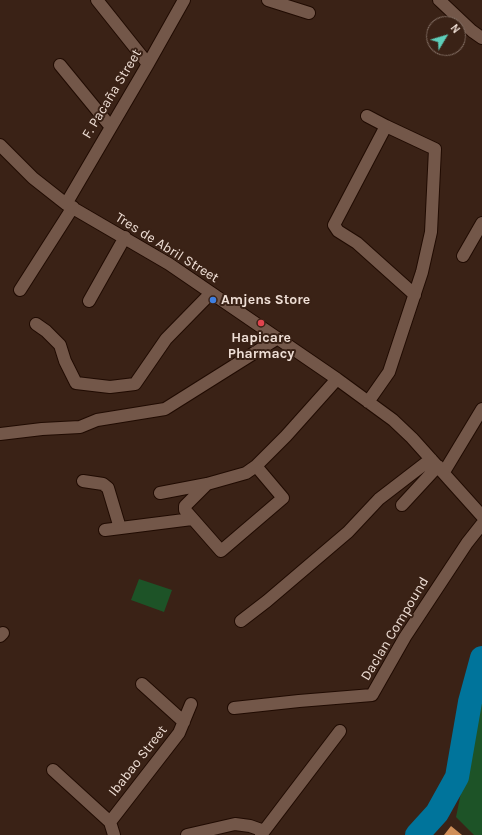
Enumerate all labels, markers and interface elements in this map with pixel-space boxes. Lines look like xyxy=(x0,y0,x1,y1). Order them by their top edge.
north arrow xyxy=(426,16,466,56)
text: N xyxy=(448,22,463,36)
street label: F. Pacaña Street xyxy=(79,46,145,142)
street label: Tres de Abril Street xyxy=(112,209,222,287)
place label: Amjens Store xyxy=(221,292,310,308)
marker: Amjens Store xyxy=(208,295,218,305)
marker: Hapicare Pharmacy xyxy=(256,318,266,328)
place label: Hapicare Pharmacy xyxy=(228,330,294,362)
street label: Daclan Compound xyxy=(357,574,433,684)
street label: Ibabao Street xyxy=(105,722,171,800)

